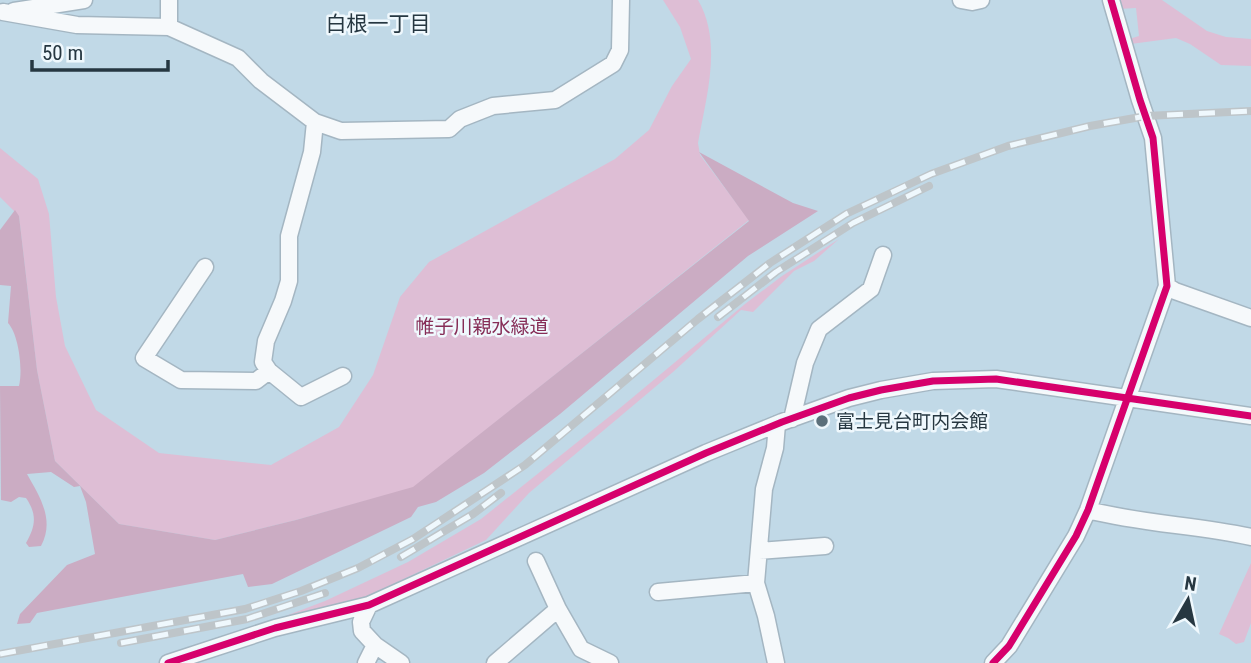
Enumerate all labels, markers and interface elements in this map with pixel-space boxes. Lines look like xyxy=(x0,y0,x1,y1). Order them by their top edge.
district label: 白根一丁目 xyxy=(326,12,431,36)
scale bar xyxy=(32,28,168,72)
text: 50 m xyxy=(42,41,83,65)
park label: 帷子川親水緑道 xyxy=(415,315,549,338)
place label: 富士見台町内会館 xyxy=(836,410,988,433)
marker: 富士見台町内会館 xyxy=(814,413,830,429)
north arrow xyxy=(1153,565,1223,635)
text: N xyxy=(1183,571,1198,596)

